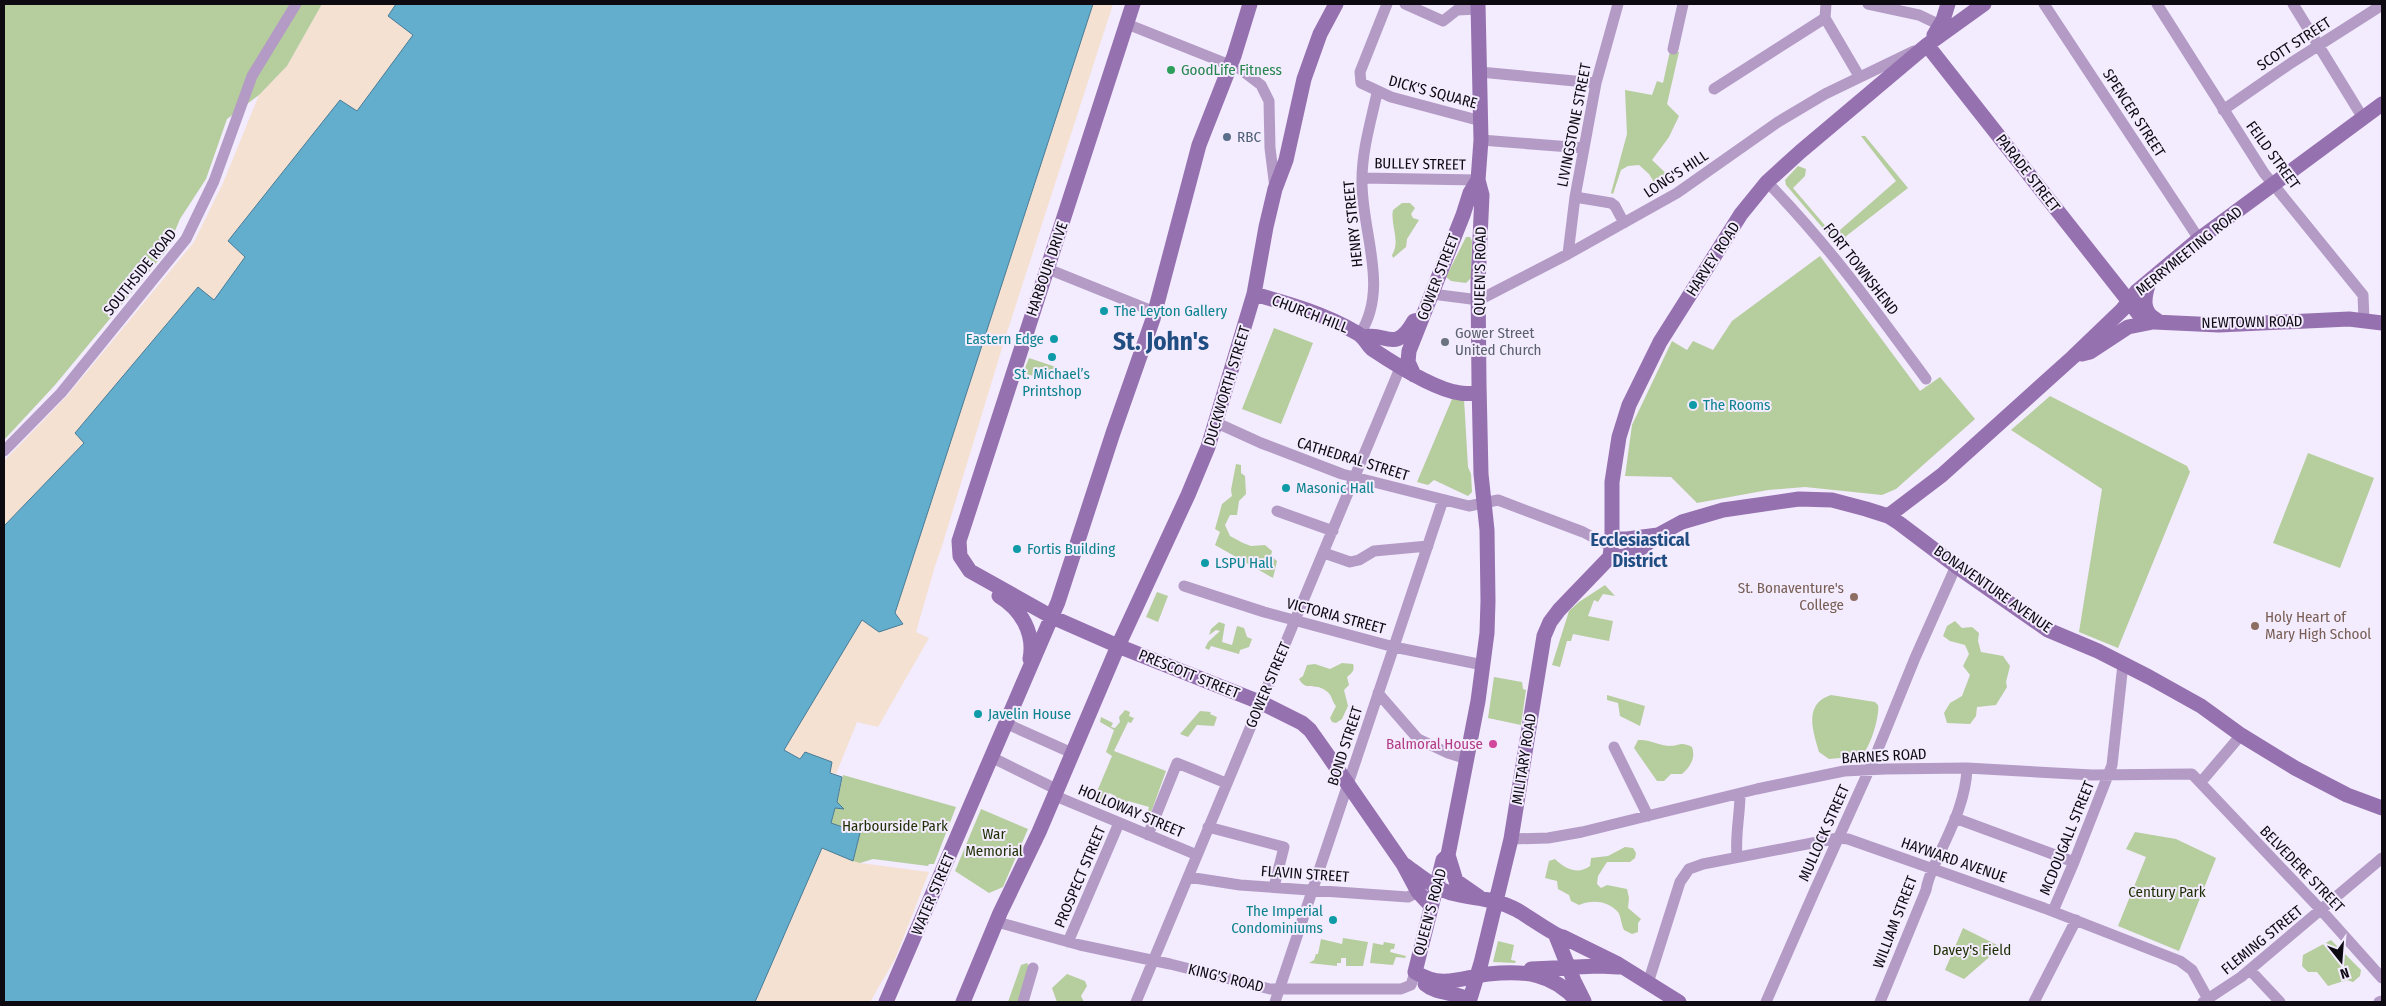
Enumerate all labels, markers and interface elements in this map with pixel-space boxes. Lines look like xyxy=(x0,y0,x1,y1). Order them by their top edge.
street label: SCOTT STREET xyxy=(2254,13,2334,75)
place label: GoodLife Fitness xyxy=(1181,61,1282,79)
street label: LIVINGSTONE STREET xyxy=(1553,62,1595,188)
marker: GoodLife Fitness xyxy=(1165,64,1177,76)
street label: SPENCER STREET xyxy=(2099,66,2169,160)
street label: DICK'S SQUARE xyxy=(1387,72,1479,112)
street label: FEILD STREET xyxy=(2242,117,2304,193)
place label: RBC xyxy=(1237,128,1261,146)
marker: RBC xyxy=(1221,131,1233,143)
street label: PARADE STREET xyxy=(1992,131,2064,215)
street label: LONG'S HILL xyxy=(1640,146,1712,201)
street label: BULLEY STREET xyxy=(1374,154,1466,174)
street label: HENRY STREET xyxy=(1339,180,1367,268)
street label: MERRYMEETING ROAD xyxy=(2132,203,2246,299)
street label: HARBOUR DRIVE xyxy=(1022,219,1072,319)
street label: HARVEY ROAD xyxy=(1682,219,1744,299)
street label: FORT TOWNSHEND xyxy=(1820,219,1902,319)
street label: SOUTHSIDE ROAD xyxy=(100,225,180,319)
street label: QUEEN'S ROAD xyxy=(1470,226,1490,316)
street label: GOWER STREET xyxy=(1413,231,1463,323)
street label: CHURCH HILL xyxy=(1269,291,1351,337)
place label: The Leyton Gallery xyxy=(1114,302,1227,320)
marker: The Leyton Gallery xyxy=(1098,305,1110,317)
street label: NEWTOWN ROAD xyxy=(2201,312,2303,332)
street label: DUCKWORTH STREET xyxy=(1200,324,1254,448)
place label: Gower Street United Church xyxy=(1455,324,1542,359)
district label: St. John's xyxy=(1113,327,1209,357)
place label: Eastern Edge xyxy=(966,330,1044,348)
marker: Eastern Edge xyxy=(1048,333,1060,345)
marker: Gower Street United Church xyxy=(1439,336,1451,348)
marker: St. Michael’s Printshop xyxy=(1046,351,1058,363)
place label: St. Michael’s Printshop xyxy=(1014,365,1090,400)
place label: The Rooms xyxy=(1703,396,1770,414)
marker: The Rooms xyxy=(1687,399,1699,411)
street label: CATHEDRAL STREET xyxy=(1295,433,1411,485)
place label: Masonic Hall xyxy=(1296,479,1374,497)
marker: Masonic Hall xyxy=(1280,482,1292,494)
district label: Ecclesiastical District xyxy=(1590,529,1690,572)
place label: Fortis Building xyxy=(1027,540,1115,558)
street label: BONAVENTURE AVENUE xyxy=(1930,541,2056,637)
marker: Fortis Building xyxy=(1011,543,1023,555)
place label: LSPU Hall xyxy=(1215,554,1273,572)
marker: LSPU Hall xyxy=(1199,557,1211,569)
place label: St. Bonaventure's College xyxy=(1738,579,1844,614)
marker: St. Bonaventure's College xyxy=(1848,591,1860,603)
street label: VICTORIA STREET xyxy=(1285,594,1387,638)
place label: Holy Heart of Mary High School xyxy=(2265,608,2371,643)
marker: Holy Heart of Mary High School xyxy=(2249,620,2261,632)
street label: GOWER STREET xyxy=(1242,639,1294,731)
street label: PRESCOTT STREET xyxy=(1136,646,1242,702)
street label: BOND STREET xyxy=(1324,704,1366,788)
place label: Javelin House xyxy=(988,705,1071,723)
marker: Javelin House xyxy=(972,708,984,720)
street label: MILITARY ROAD xyxy=(1508,712,1540,806)
place label: Balmoral House xyxy=(1386,735,1483,753)
marker: Balmoral House xyxy=(1487,738,1499,750)
street label: BARNES ROAD xyxy=(1841,745,1927,767)
street label: MCDOUGALL STREET xyxy=(2036,778,2098,898)
street label: HOLLOWAY STREET xyxy=(1075,781,1187,841)
street label: MULLOCK STREET xyxy=(1795,782,1853,884)
park label: Harbourside Park xyxy=(842,817,948,835)
street label: BELVEDERE STREET xyxy=(2256,822,2348,916)
street label: PROSPECT STREET xyxy=(1050,823,1110,931)
park label: War Memorial xyxy=(965,825,1023,860)
street label: HAYWARD AVENUE xyxy=(1899,833,2009,887)
street label: WATER STREET xyxy=(908,850,958,938)
street label: FLAVIN STREET xyxy=(1260,862,1350,886)
street label: QUEEN'S ROAD xyxy=(1410,867,1450,957)
street label: WILLIAM STREET xyxy=(1869,873,1921,971)
park label: Century Park xyxy=(2128,883,2206,901)
place label: The Imperial Condominiums xyxy=(1231,902,1323,937)
street label: FLEMING STREET xyxy=(2218,902,2306,978)
marker: The Imperial Condominiums xyxy=(1327,914,1339,926)
north arrow xyxy=(2316,936,2366,986)
park label: Davey's Field xyxy=(1933,941,2011,959)
street label: KING'S ROAD xyxy=(1186,960,1266,996)
text: N xyxy=(2338,964,2351,982)

